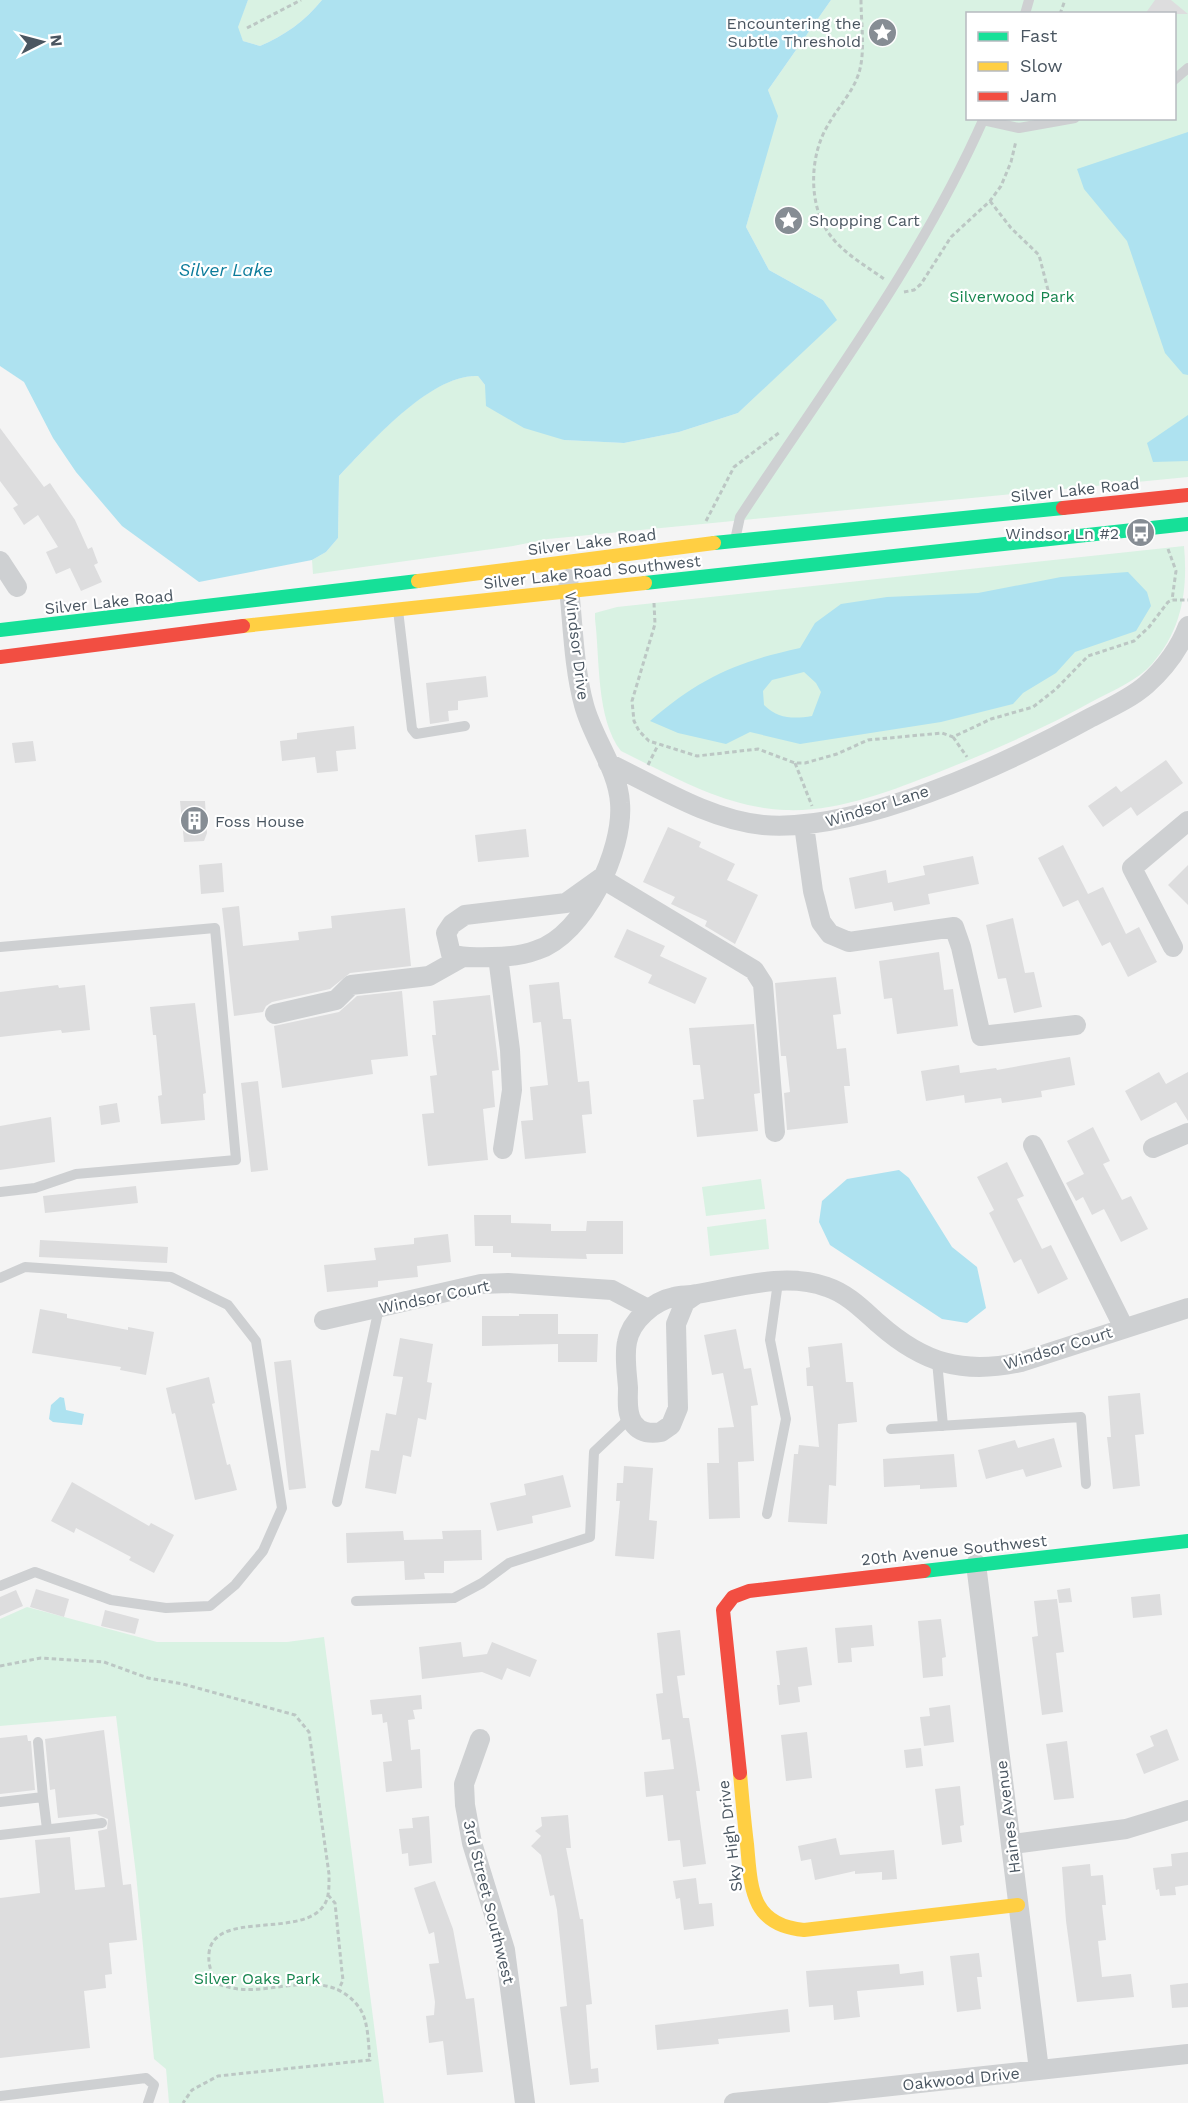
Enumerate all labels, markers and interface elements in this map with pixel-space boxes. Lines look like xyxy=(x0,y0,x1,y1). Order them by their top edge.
north arrow xyxy=(12,12,72,72)
legend xyxy=(966,12,1176,120)
place label: Encountering the Subtle Threshold xyxy=(727,14,861,51)
place icon: Encountering the Subtle Threshold xyxy=(866,16,898,48)
text: Fast xyxy=(1020,25,1058,46)
text: N xyxy=(46,34,66,47)
text: Slow xyxy=(1020,55,1063,76)
text: Jam xyxy=(1020,85,1057,106)
place icon: Shopping Cart xyxy=(772,204,804,236)
place label: Shopping Cart xyxy=(809,211,920,230)
water label: Silver Lake xyxy=(179,259,273,280)
park label: Silverwood Park xyxy=(949,287,1075,306)
street label: Silver Lake Road xyxy=(1010,474,1140,506)
bus stop icon: Windsor Ln #2 xyxy=(1124,517,1156,549)
place label: Windsor Ln #2 xyxy=(1005,524,1119,543)
street label: Silver Lake Road xyxy=(527,525,657,559)
street label: Silver Lake Road Southwest xyxy=(482,551,702,593)
street label: Silver Lake Road xyxy=(44,586,174,618)
street label: Windsor Drive xyxy=(561,591,593,701)
street label: Windsor Lane xyxy=(823,781,931,831)
building icon: Foss House xyxy=(178,805,210,837)
place label: Foss House xyxy=(215,812,305,831)
street label: Windsor Court xyxy=(377,1276,491,1318)
street label: Windsor Court xyxy=(1001,1322,1115,1374)
street label: 20th Avenue Southwest xyxy=(860,1531,1048,1569)
street label: Haines Avenue xyxy=(992,1759,1024,1875)
street label: Sky High Drive xyxy=(714,1779,746,1893)
street label: 3rd Street Southwest xyxy=(459,1818,519,1986)
park label: Silver Oaks Park xyxy=(194,1969,320,1988)
street label: Oakwood Drive xyxy=(901,2063,1021,2095)

